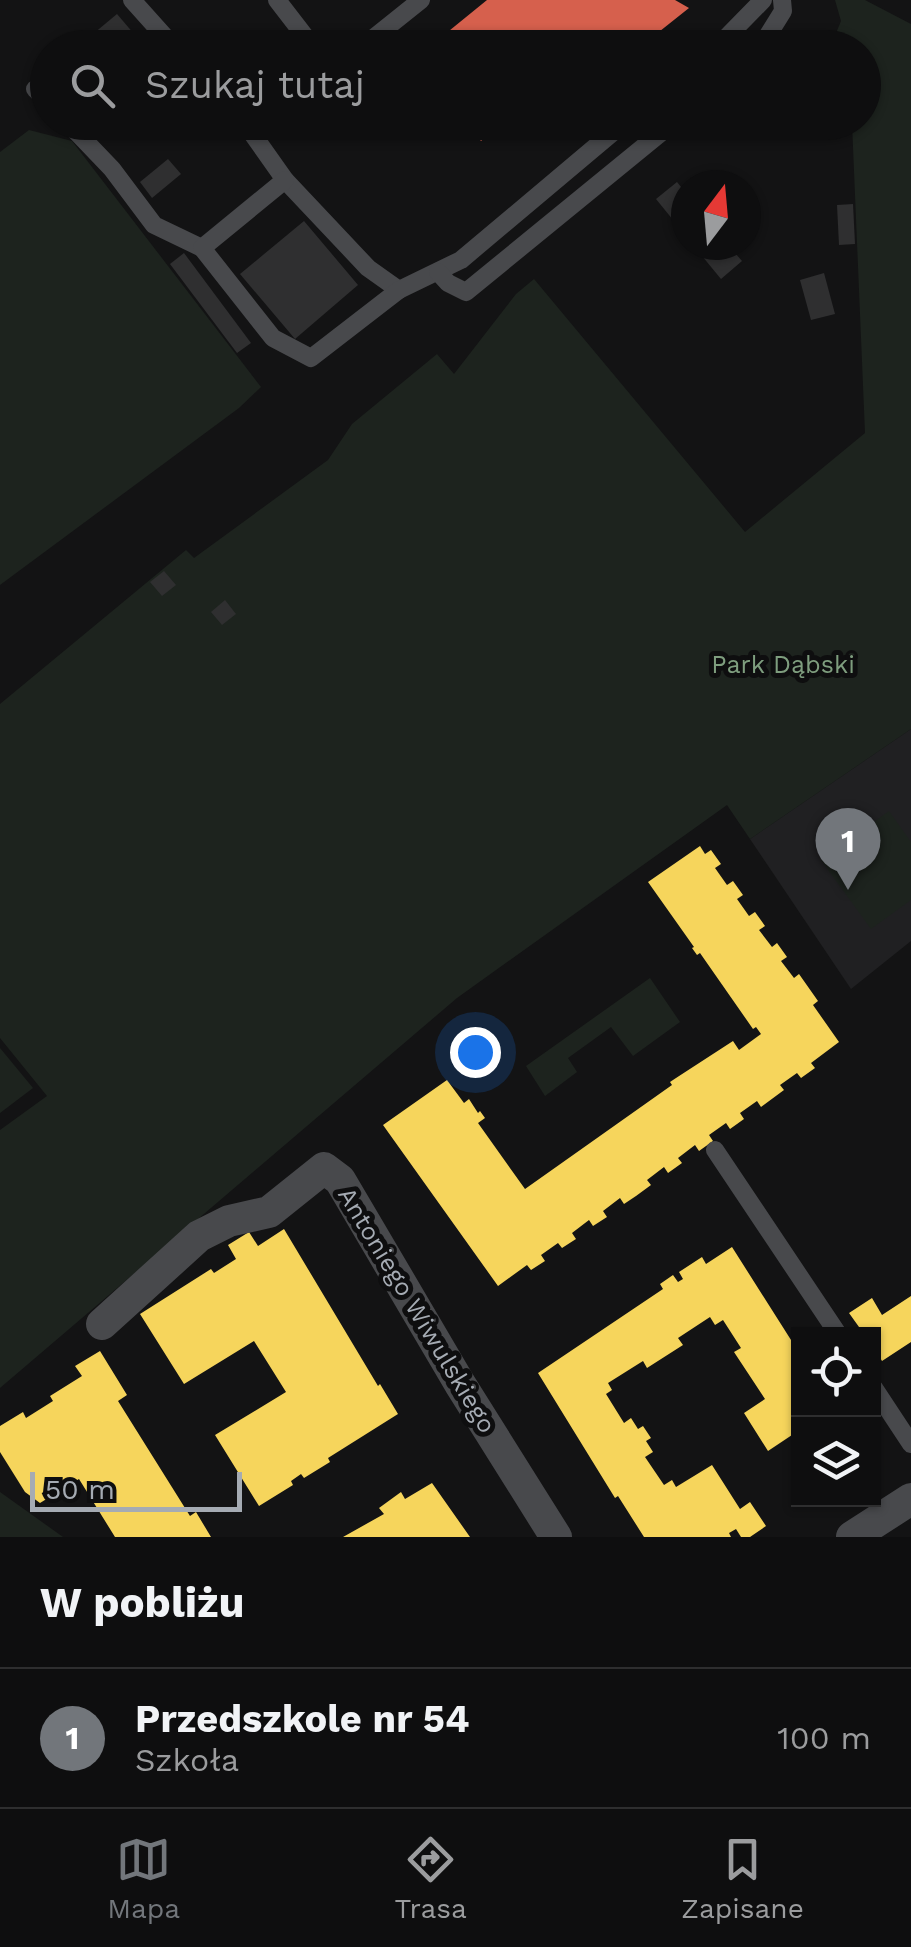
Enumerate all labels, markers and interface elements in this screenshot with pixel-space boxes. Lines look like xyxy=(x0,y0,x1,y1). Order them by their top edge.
search box xyxy=(30,30,881,140)
icon: search xyxy=(65,58,120,113)
text: Szukaj tutaj xyxy=(145,63,365,107)
north arrow xyxy=(671,170,761,260)
park label: Park Dąbski xyxy=(711,650,855,679)
pin: 1 xyxy=(816,808,880,890)
your location xyxy=(450,1027,501,1078)
street label: Antoniego Wiwulskiego xyxy=(332,1182,502,1438)
map controls xyxy=(791,1327,881,1507)
button: locate xyxy=(791,1327,881,1417)
button: layers xyxy=(791,1417,881,1507)
scale bar xyxy=(30,1467,242,1512)
text: 50 m xyxy=(45,1473,115,1506)
text: W pobliżu xyxy=(40,1578,245,1627)
text: Przedszkole nr 54 xyxy=(135,1697,469,1741)
text: 1 xyxy=(66,1719,79,1757)
text: 100 m xyxy=(777,1719,871,1757)
text: Szkoła xyxy=(135,1741,239,1779)
tab: Mapa xyxy=(107,1832,180,1925)
tab: Trasa xyxy=(394,1832,467,1925)
tab: Zapisane xyxy=(681,1832,804,1925)

